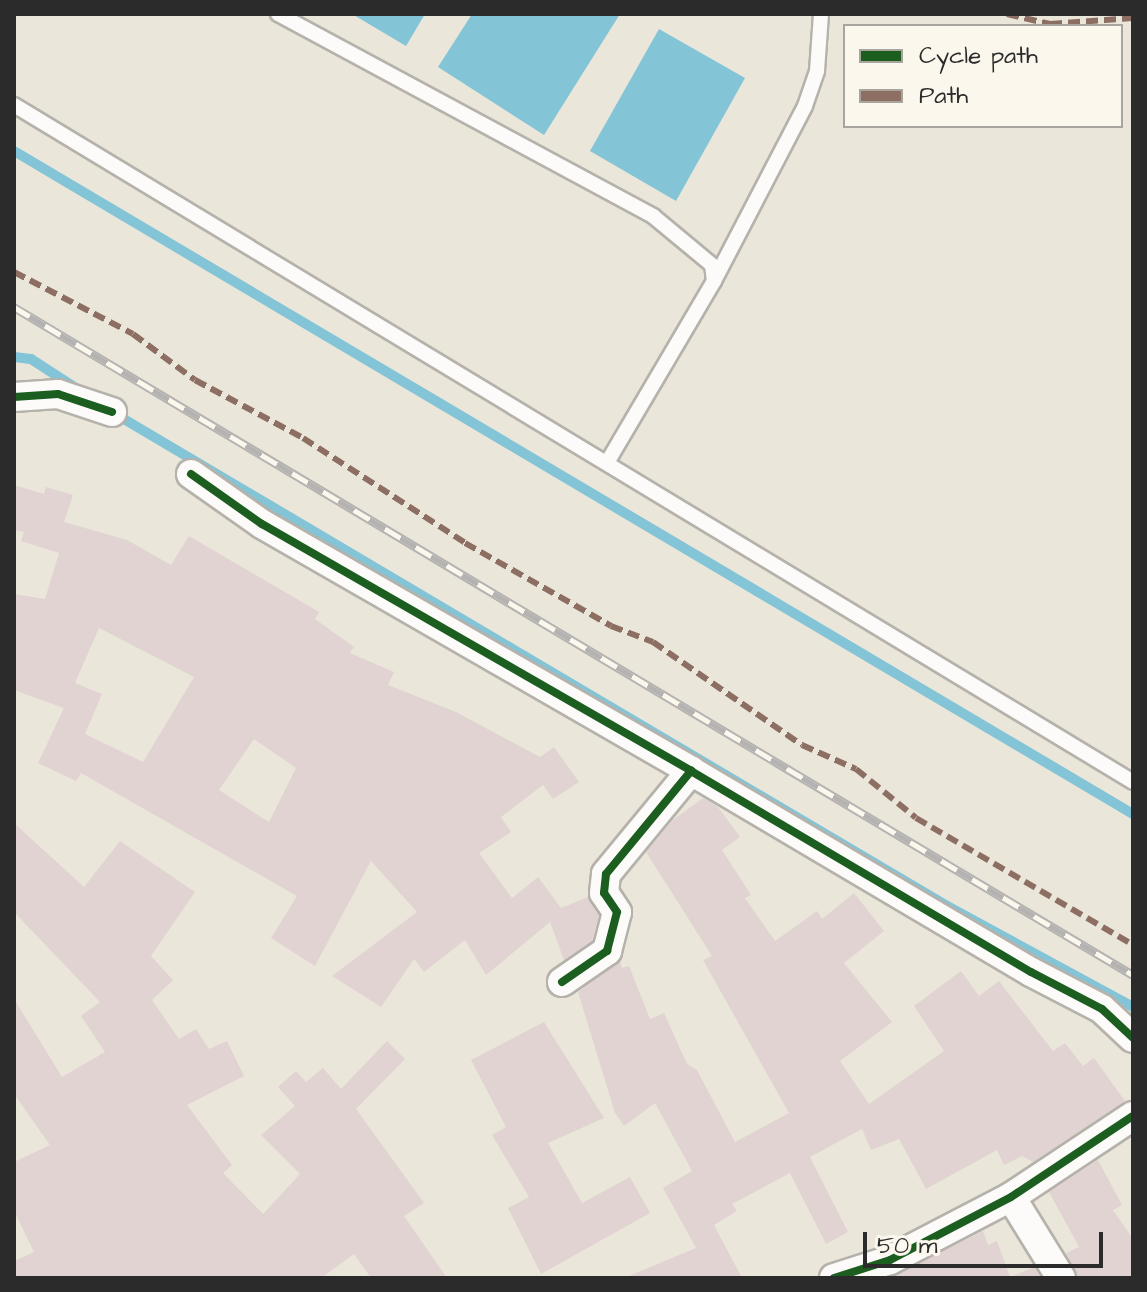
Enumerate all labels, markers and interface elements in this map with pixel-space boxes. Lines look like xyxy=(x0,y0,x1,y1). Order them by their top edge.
legend xyxy=(843,24,1123,128)
text: Cycle path xyxy=(919,39,1038,73)
text: Path xyxy=(919,79,968,113)
scale bar xyxy=(867,1216,1107,1266)
text: 50 m xyxy=(877,1229,937,1263)

